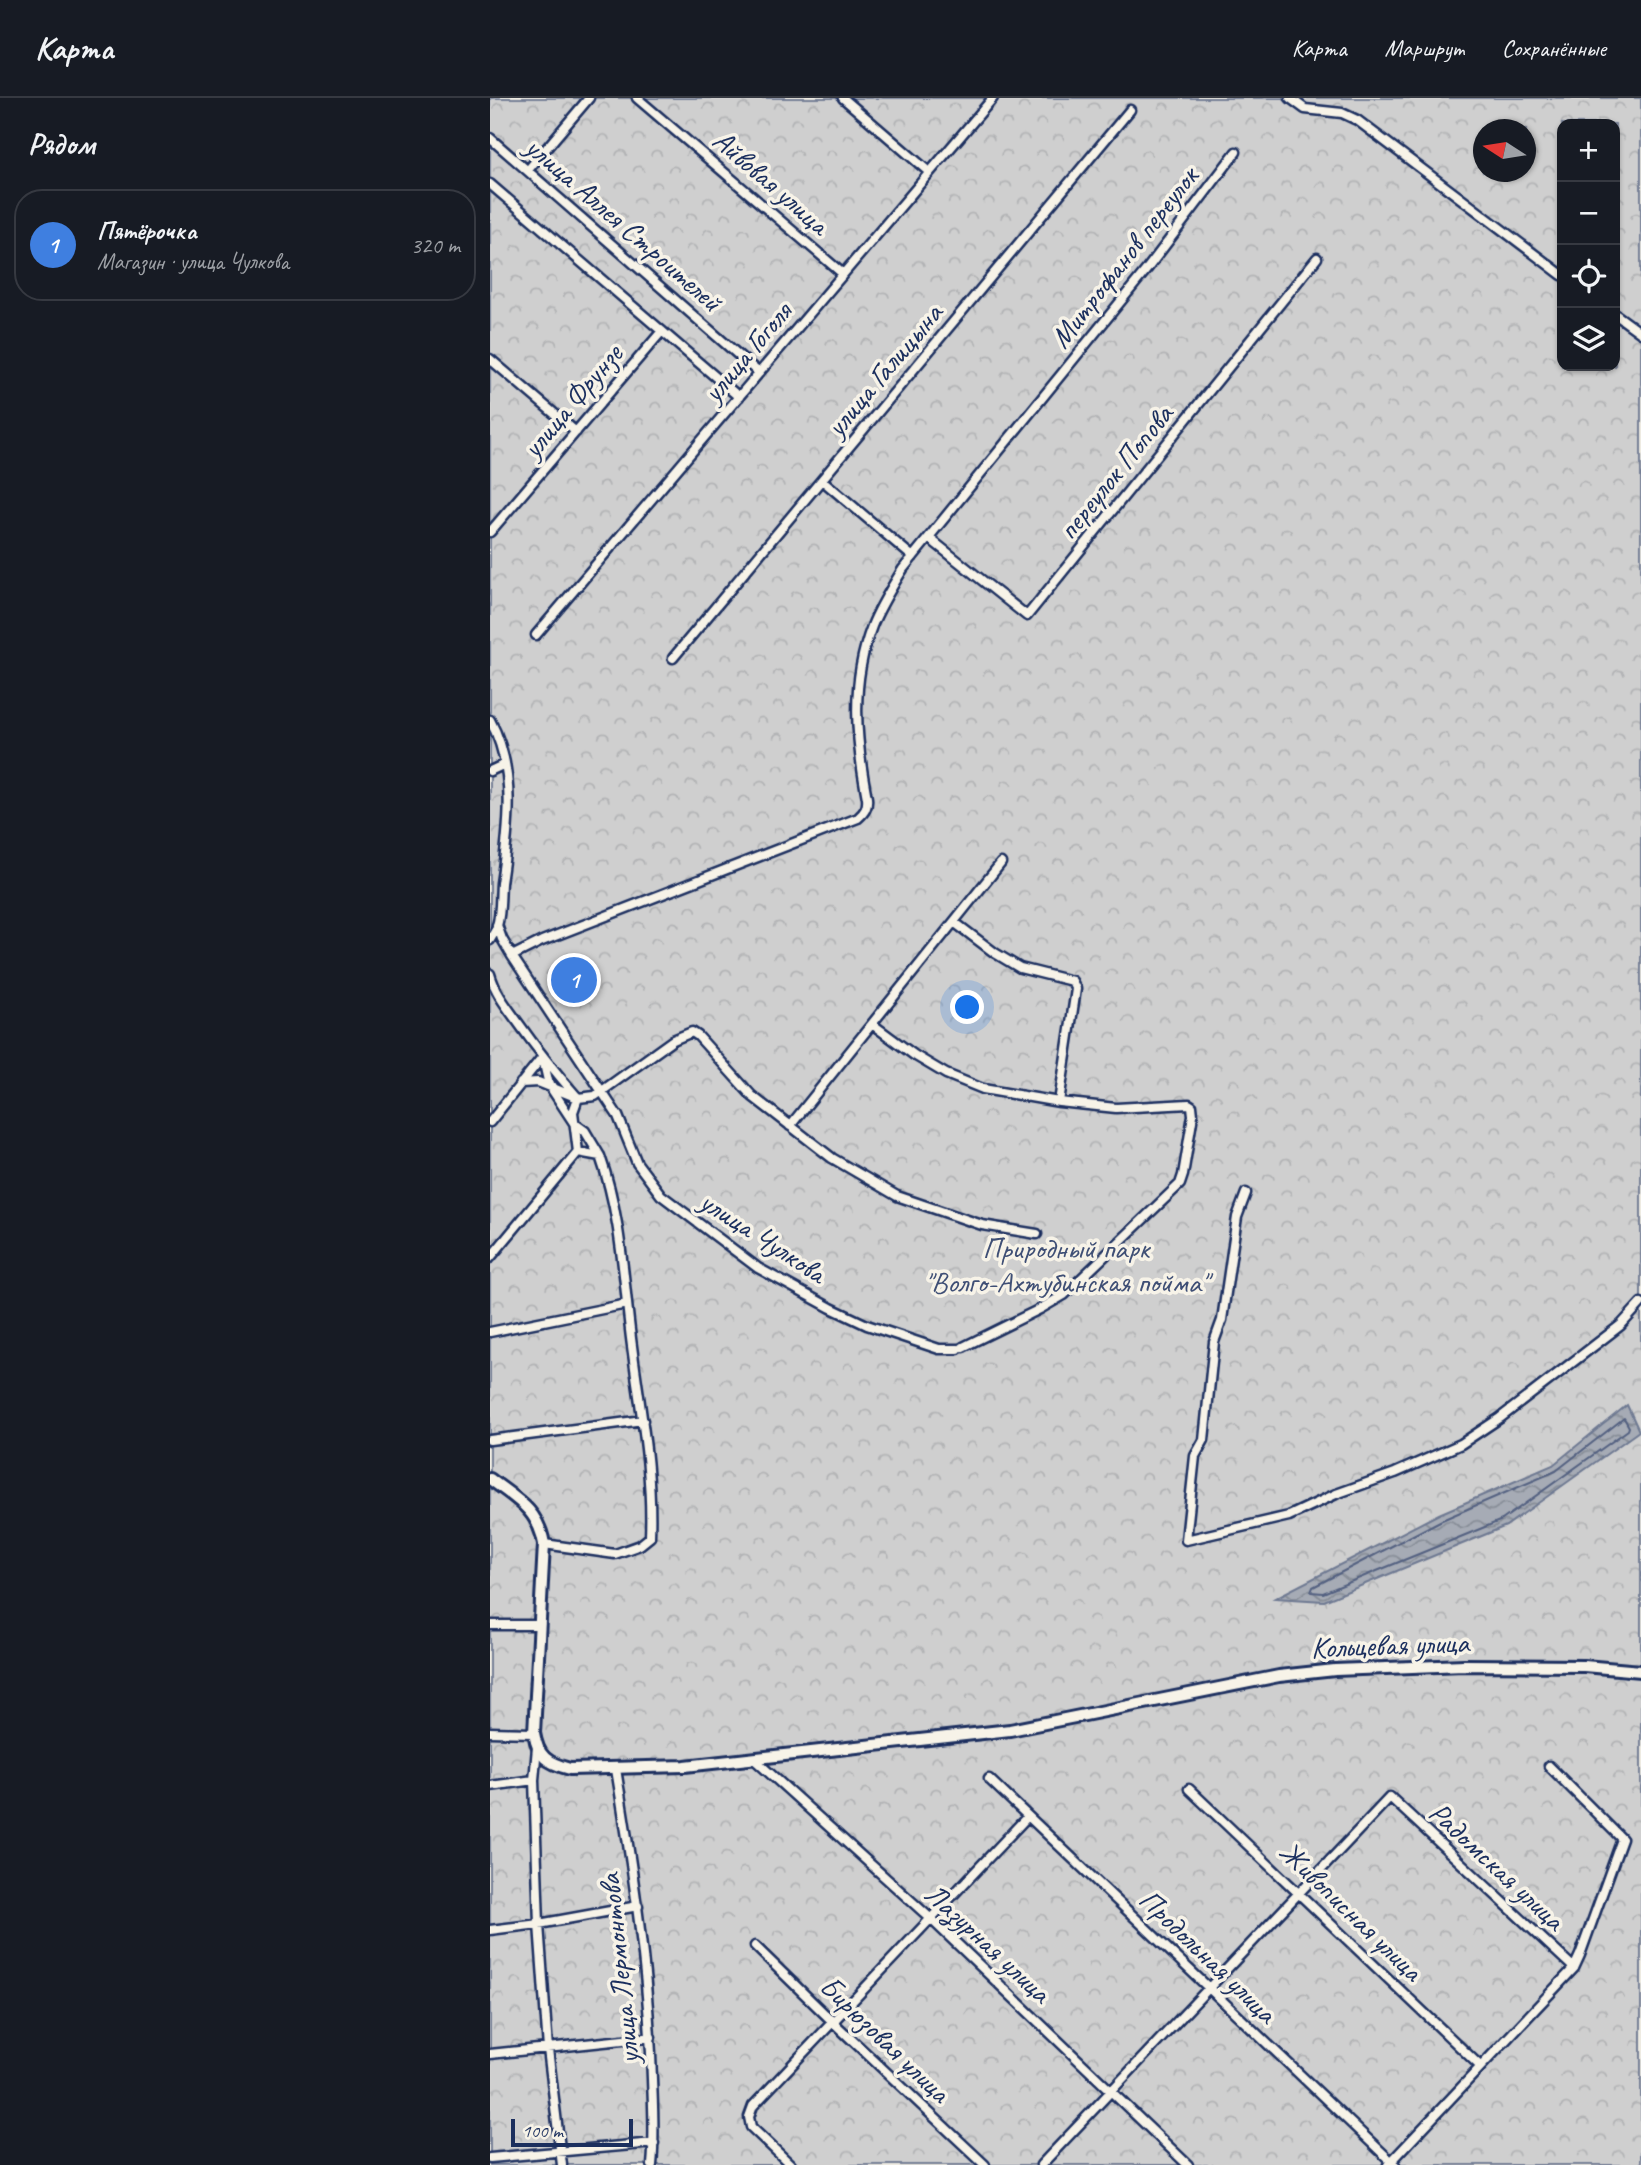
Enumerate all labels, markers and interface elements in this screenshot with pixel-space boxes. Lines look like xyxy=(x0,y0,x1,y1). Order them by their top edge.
text: Карта xyxy=(35,27,114,69)
text: Карта xyxy=(1292,33,1347,63)
text: Маршрут xyxy=(1385,33,1464,63)
text: Сохранённые xyxy=(1502,33,1606,63)
north arrow xyxy=(1473,119,1536,182)
map controls xyxy=(1557,119,1620,371)
button: + xyxy=(1557,119,1620,182)
street label: Айвовая улица xyxy=(705,121,839,245)
text: Рядом xyxy=(28,125,95,163)
street label: улица Аллея Строителей xyxy=(516,127,731,321)
street label: Митрофанов переулок xyxy=(1041,157,1208,355)
button: − xyxy=(1557,182,1620,245)
text: Пятёрочка xyxy=(97,214,197,247)
text: 1 xyxy=(48,231,58,260)
text: 320 m xyxy=(411,231,460,260)
button: locate xyxy=(1557,245,1620,308)
text: Магазин · улица Чулкова xyxy=(97,247,289,276)
street label: улица Гоголя xyxy=(693,292,802,412)
street label: улица Галицына xyxy=(816,294,952,446)
button: layers xyxy=(1557,308,1620,371)
street label: улица Фрунзе xyxy=(512,334,632,467)
street label: переулок Попова xyxy=(1049,395,1182,548)
pin: 1 xyxy=(551,954,597,1006)
your location xyxy=(950,990,984,1024)
street label: улица Чулкова xyxy=(691,1181,835,1293)
park label: Природный парк "Волго-Ахтубинская пойма" xyxy=(924,1229,1214,1301)
street label: Кольцевая улица xyxy=(1310,1623,1472,1667)
street label: Радомская улица xyxy=(1421,1793,1574,1940)
street label: Живописная улица xyxy=(1271,1833,1432,1990)
street label: улица Лермонтова xyxy=(590,1870,648,2068)
street label: Лазурная улица xyxy=(917,1875,1061,2012)
street label: Продольная улица xyxy=(1131,1881,1286,2033)
street label: Бирюзовая улица xyxy=(812,1967,960,2112)
scale bar xyxy=(511,2116,634,2148)
text: 100 m xyxy=(522,2119,563,2143)

